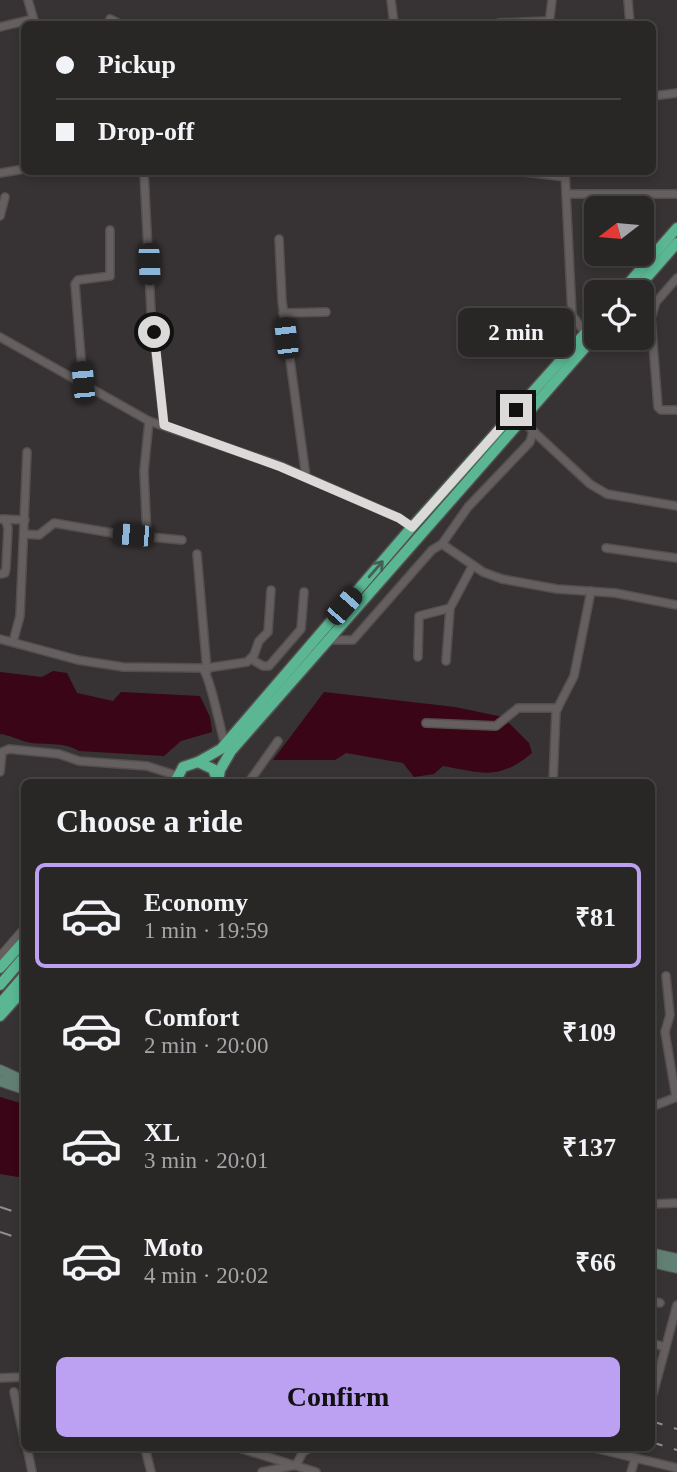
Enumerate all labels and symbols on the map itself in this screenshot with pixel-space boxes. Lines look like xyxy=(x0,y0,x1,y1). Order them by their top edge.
north arrow xyxy=(584,196,654,266)
car xyxy=(138,243,161,285)
callout: 2 min xyxy=(458,308,574,358)
route start xyxy=(138,316,170,348)
car xyxy=(274,316,299,360)
car xyxy=(71,360,96,404)
route end xyxy=(500,394,532,426)
car xyxy=(112,523,155,547)
one-way arrow xyxy=(368,561,384,579)
car xyxy=(323,583,366,629)

